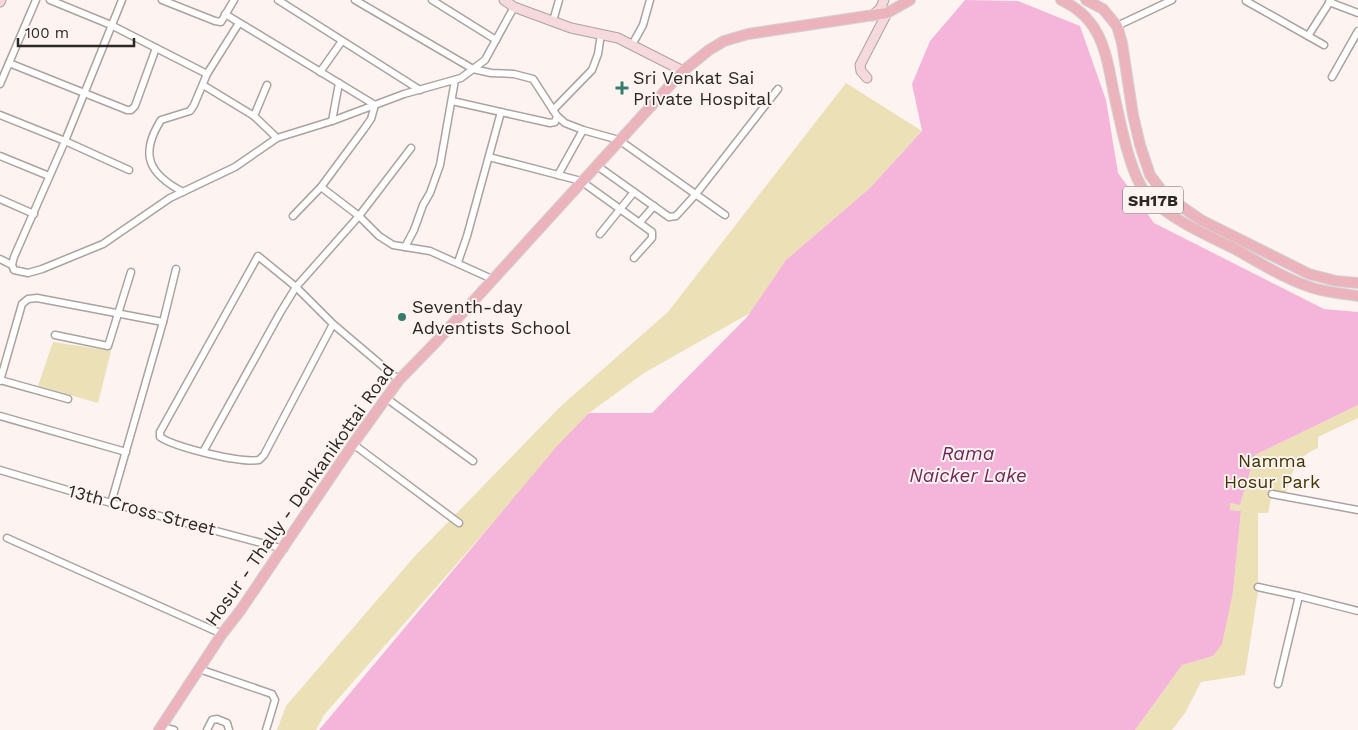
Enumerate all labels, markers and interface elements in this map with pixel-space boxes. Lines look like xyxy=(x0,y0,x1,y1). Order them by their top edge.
scale bar xyxy=(18,15,134,47)
text: 100 m xyxy=(25,24,69,42)
place label: Sri Venkat Sai Private Hospital xyxy=(633,67,772,109)
marker: Sri Venkat Sai Private Hospital xyxy=(615,81,629,95)
road number: SH17B xyxy=(1123,186,1183,214)
place label: Seventh-day Adventists School xyxy=(412,296,571,338)
marker: Seventh-day Adventists School xyxy=(396,311,408,323)
street label: Hosur - Thally - Denkanikottai Road xyxy=(201,360,399,630)
water label: Rama Naicker Lake xyxy=(909,442,1027,487)
park label: Namma Hosur Park xyxy=(1224,450,1320,492)
street label: 13th Cross Street xyxy=(66,480,219,539)

